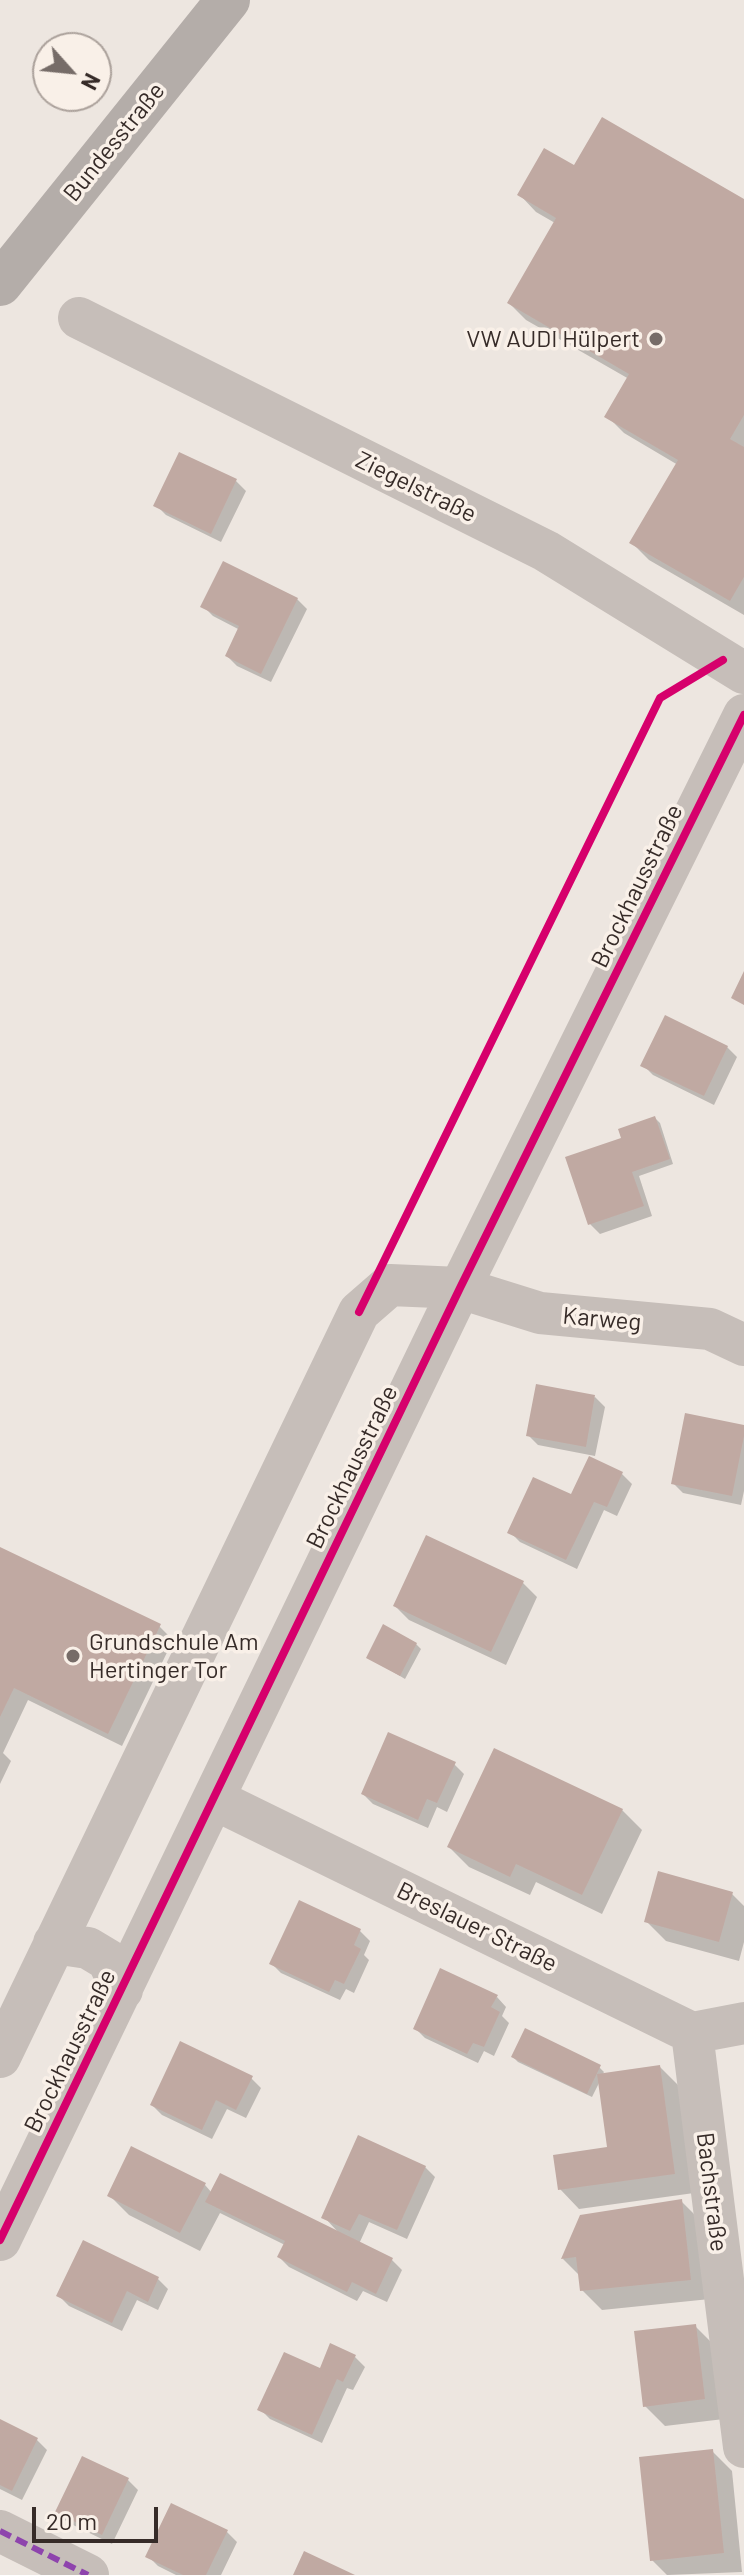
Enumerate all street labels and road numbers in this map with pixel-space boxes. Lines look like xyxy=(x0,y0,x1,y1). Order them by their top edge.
street label: Bundesstraße xyxy=(57,77,171,207)
street label: Ziegelstraße xyxy=(351,445,481,529)
street label: Brockhausstraße xyxy=(585,800,689,972)
street label: Karweg xyxy=(561,1301,643,1337)
street label: Brockhausstraße xyxy=(300,1381,404,1553)
street label: Breslauer Straße xyxy=(392,1876,562,1978)
street label: Brockhausstraße xyxy=(18,1965,122,2137)
street label: Bachstraße xyxy=(690,2131,734,2253)

